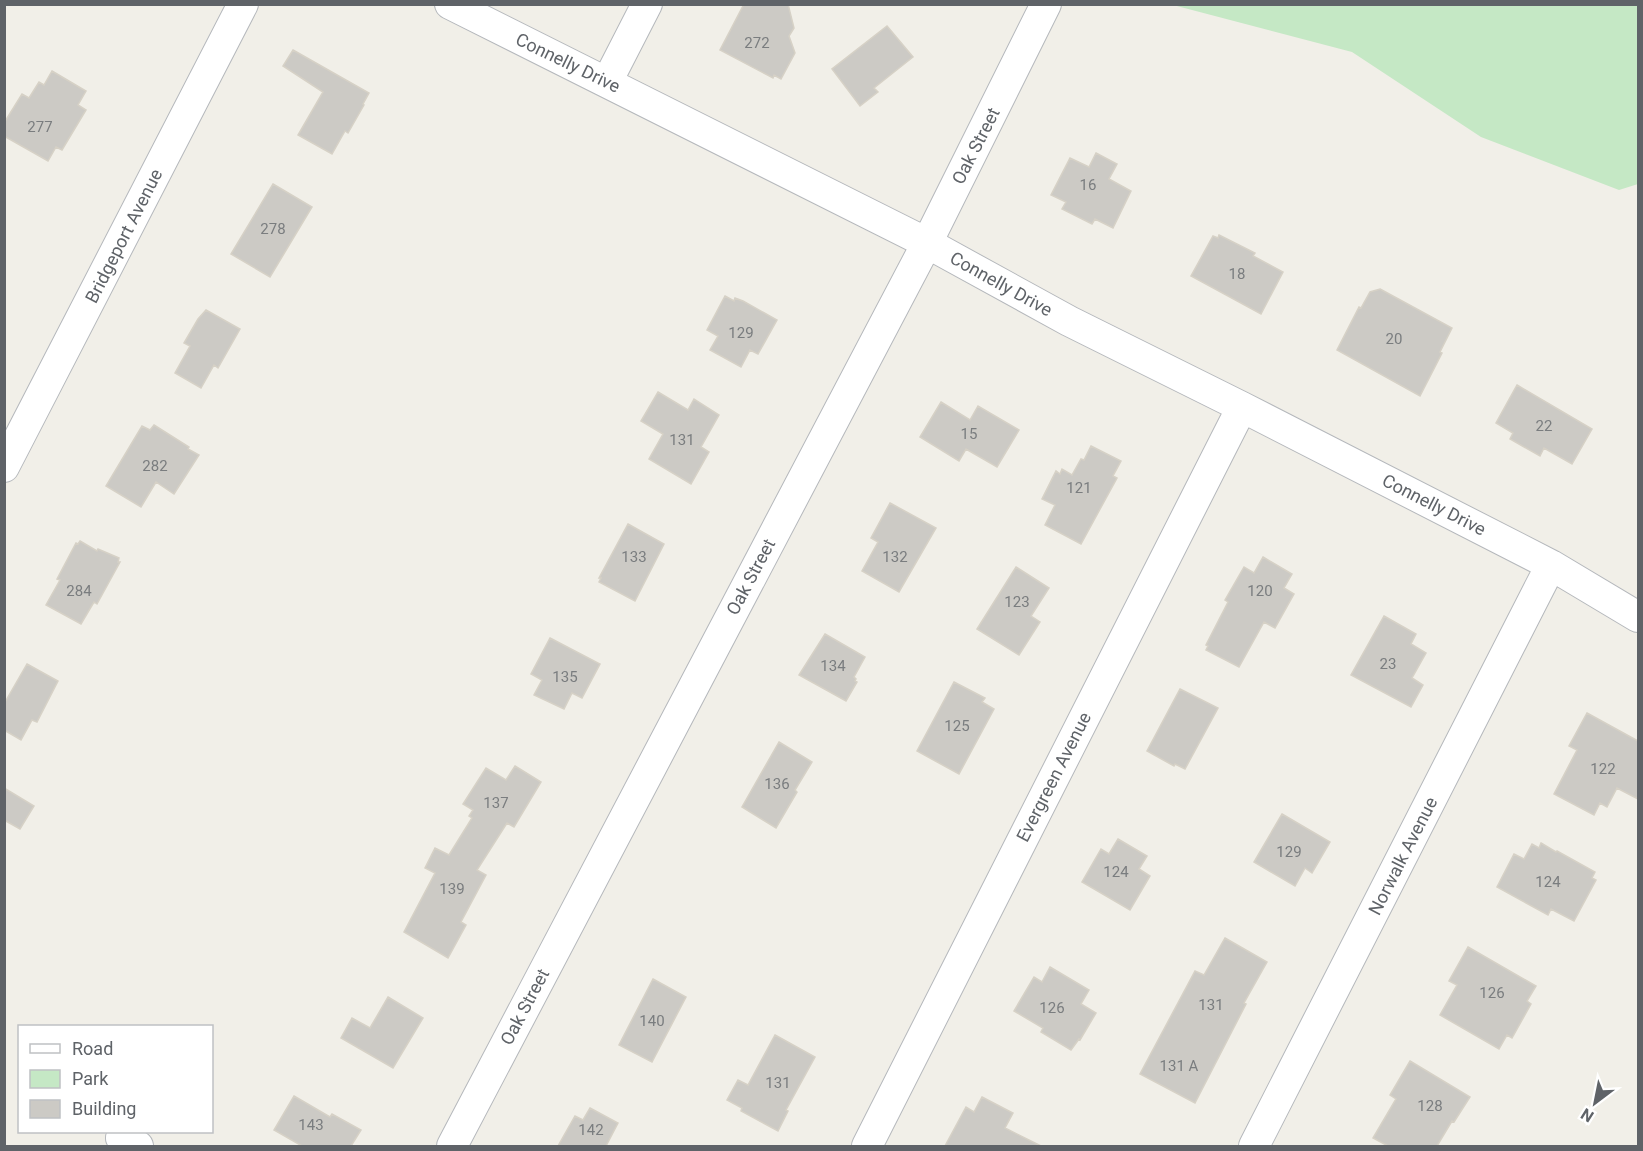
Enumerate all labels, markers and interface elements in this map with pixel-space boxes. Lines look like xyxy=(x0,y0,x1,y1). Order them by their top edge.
street label: Connelly Drive xyxy=(513,28,624,97)
house number: 272 xyxy=(744,34,770,52)
street label: Oak Street xyxy=(947,104,1004,188)
house number: 277 xyxy=(27,118,53,136)
street label: Bridgeport Avenue xyxy=(81,165,166,306)
house number: 16 xyxy=(1080,176,1096,194)
house number: 278 xyxy=(260,220,286,238)
street label: Connelly Drive xyxy=(946,247,1056,320)
house number: 18 xyxy=(1229,265,1245,283)
house number: 129 xyxy=(728,324,754,342)
house number: 20 xyxy=(1386,330,1402,348)
house number: 22 xyxy=(1536,417,1552,435)
house number: 15 xyxy=(961,425,977,443)
house number: 131 xyxy=(669,431,695,449)
house number: 282 xyxy=(142,457,168,475)
street label: Connelly Drive xyxy=(1379,469,1490,540)
house number: 121 xyxy=(1066,479,1092,497)
street label: Oak Street xyxy=(722,535,779,618)
house number: 133 xyxy=(621,548,647,566)
house number: 132 xyxy=(882,548,908,566)
house number: 284 xyxy=(66,582,92,600)
house number: 120 xyxy=(1247,582,1273,600)
house number: 123 xyxy=(1004,593,1030,611)
house number: 23 xyxy=(1380,655,1396,673)
house number: 134 xyxy=(820,657,846,675)
house number: 135 xyxy=(552,668,578,686)
street label: Evergreen Avenue xyxy=(1012,709,1095,845)
house number: 125 xyxy=(944,717,970,735)
house number: 122 xyxy=(1590,760,1616,778)
house number: 136 xyxy=(764,775,790,793)
street label: Norwalk Avenue xyxy=(1364,793,1441,918)
house number: 137 xyxy=(483,794,509,812)
house number: 129 xyxy=(1276,843,1302,861)
house number: 124 xyxy=(1103,863,1129,881)
house number: 124 xyxy=(1535,873,1561,891)
house number: 139 xyxy=(439,880,465,898)
street label: Oak Street xyxy=(496,965,553,1048)
house number: 126 xyxy=(1479,984,1505,1002)
house number: 131 xyxy=(1198,996,1224,1014)
house number: 126 xyxy=(1039,999,1065,1017)
house number: 140 xyxy=(639,1012,665,1030)
legend xyxy=(18,1025,213,1133)
text: Road xyxy=(72,1038,113,1059)
house number: 131 A xyxy=(1160,1057,1199,1075)
text: Park xyxy=(72,1068,109,1089)
north arrow xyxy=(1565,1073,1625,1133)
house number: 131 xyxy=(765,1074,791,1092)
house number: 128 xyxy=(1417,1097,1443,1115)
text: Building xyxy=(72,1098,136,1119)
text: N xyxy=(1577,1104,1597,1126)
house number: 143 xyxy=(298,1116,324,1134)
house number: 142 xyxy=(578,1121,604,1139)

